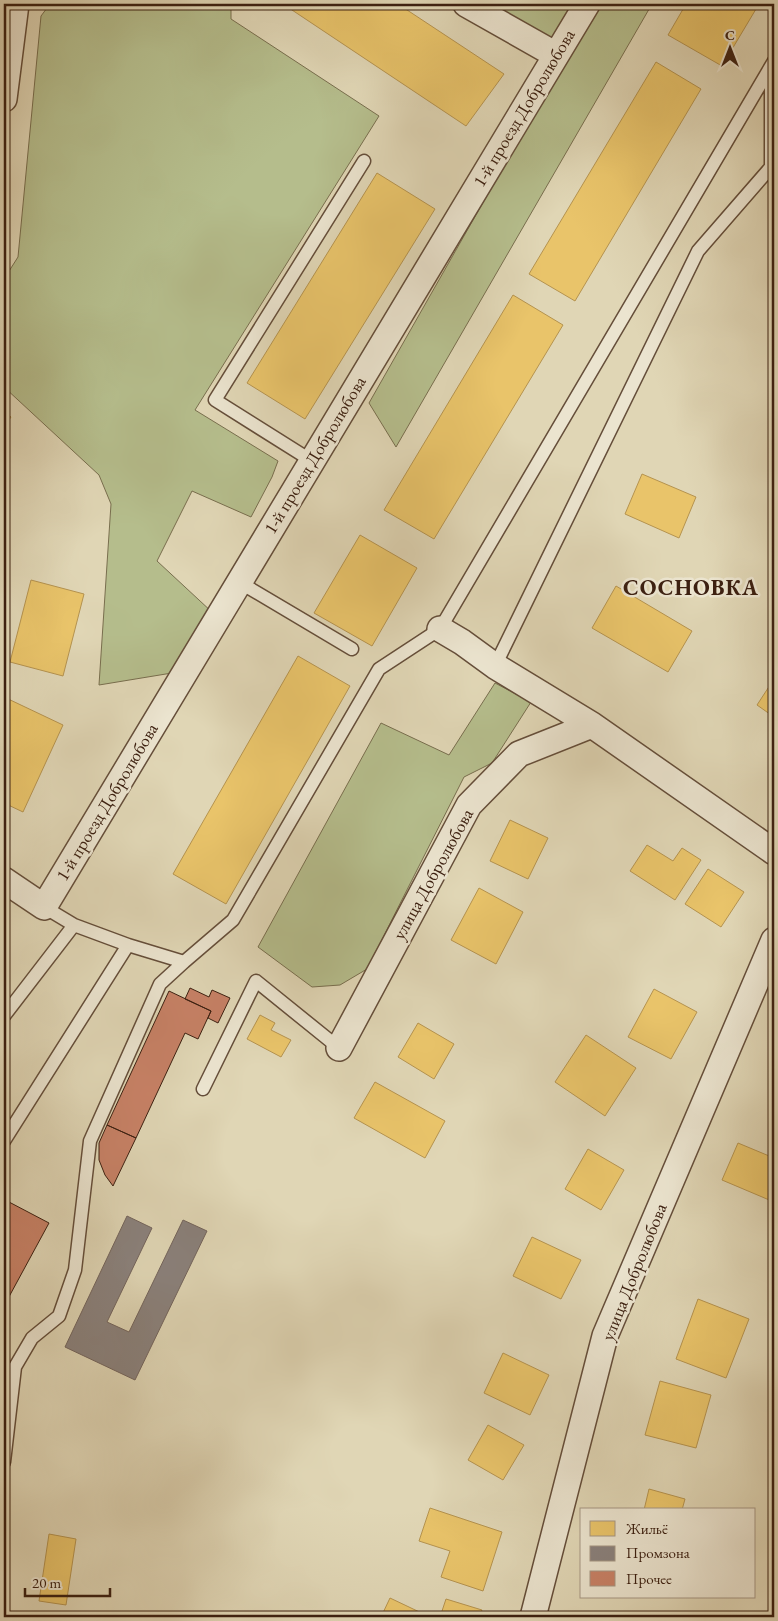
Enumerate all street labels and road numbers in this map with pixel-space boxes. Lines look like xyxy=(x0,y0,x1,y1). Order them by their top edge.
street label: 1-й проезд Добролюбова xyxy=(467,24,580,191)
street label: 1-й проезд Добролюбова xyxy=(258,371,371,538)
street label: 1-й проезд Добролюбова xyxy=(50,718,163,885)
street label: улица Добролюбова xyxy=(387,803,478,943)
street label: улица Добролюбова xyxy=(595,1199,672,1344)

